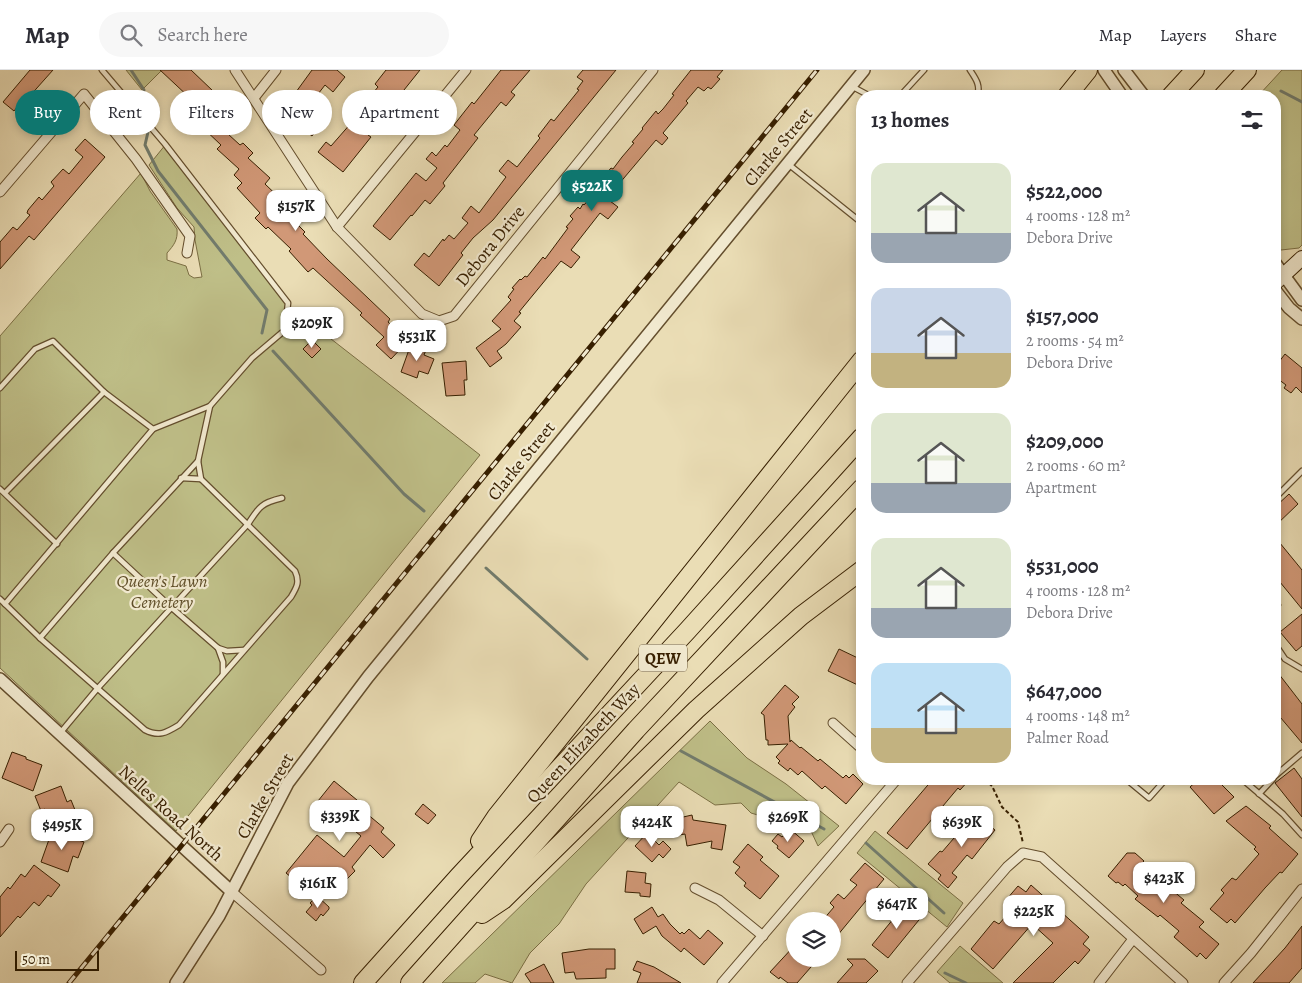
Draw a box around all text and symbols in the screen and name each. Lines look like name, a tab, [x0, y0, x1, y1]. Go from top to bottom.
search box	[99, 12, 449, 57]
text: Map	[25, 19, 69, 51]
icon: search	[117, 21, 145, 49]
text: Search here	[157, 22, 248, 48]
text: Map	[1099, 23, 1132, 47]
text: Layers	[1160, 23, 1207, 47]
text: Share	[1235, 23, 1277, 47]
chip: Buy	[15, 90, 80, 135]
chip: Rent	[90, 90, 160, 135]
chip: Filters	[170, 90, 252, 135]
chip: New	[262, 90, 332, 135]
chip: Apartment	[342, 90, 457, 135]
street label: Clarke Street	[738, 103, 818, 191]
text: 13 homes	[871, 106, 949, 134]
icon: filters	[1238, 106, 1266, 134]
pin: $522K	[557, 170, 627, 212]
text: $522K	[572, 175, 612, 197]
text: $522,000	[1026, 177, 1102, 205]
icon: home	[911, 183, 971, 243]
pin: $157K	[261, 190, 331, 232]
text: $157K	[277, 195, 315, 217]
street label: Debora Drive	[450, 200, 530, 292]
text: 4 rooms · 128 m²	[1026, 205, 1130, 227]
text: Debora Drive	[1026, 227, 1113, 249]
text: $157,000	[1026, 302, 1099, 330]
pin: $209K	[277, 306, 347, 349]
icon: home	[911, 308, 971, 368]
text: $209K	[291, 312, 333, 334]
pin: $531K	[382, 320, 452, 362]
text: $531K	[398, 325, 436, 347]
text: 2 rooms · 54 m²	[1026, 330, 1124, 352]
text: Debora Drive	[1026, 352, 1113, 374]
street label: Clarke Street	[482, 416, 560, 506]
text: $209,000	[1026, 427, 1104, 455]
icon: home	[911, 433, 971, 493]
text: 2 rooms · 60 m²	[1026, 455, 1126, 477]
text: Apartment	[1026, 477, 1097, 499]
text: $531,000	[1026, 552, 1099, 580]
icon: home	[911, 558, 971, 618]
park label: Queen's Lawn Cemetery	[116, 569, 208, 614]
text: 4 rooms · 128 m²	[1026, 580, 1130, 602]
text: Debora Drive	[1026, 602, 1113, 624]
road number: QEW	[639, 644, 687, 672]
street label: Queen Elizabeth Way	[521, 677, 646, 808]
text: $647,000	[1026, 677, 1102, 705]
icon: home	[911, 683, 971, 743]
text: 4 rooms · 148 m²	[1026, 705, 1130, 727]
text: Palmer Road	[1026, 727, 1109, 749]
street label: Clarke Street	[231, 749, 299, 843]
street label: Nelles Road North	[113, 759, 229, 867]
pin: $339K	[305, 800, 375, 842]
pin: $269K	[753, 800, 823, 843]
text: $339K	[320, 805, 360, 827]
pin: $424K	[617, 806, 687, 848]
text: $269K	[768, 806, 808, 828]
pin: $639K	[927, 806, 997, 848]
pin: $495K	[27, 808, 97, 851]
text: $424K	[632, 811, 672, 833]
text: $639K	[942, 811, 982, 833]
text: $495K	[42, 814, 82, 836]
pin: $423K	[1129, 862, 1199, 904]
pin: $161K	[283, 866, 353, 909]
text: $423K	[1144, 867, 1184, 889]
text: $161K	[300, 872, 336, 894]
pin: $647K	[862, 888, 932, 930]
text: $647K	[877, 893, 917, 915]
pin: $225K	[999, 894, 1069, 937]
text: $225K	[1014, 900, 1054, 922]
map controls	[786, 912, 841, 967]
button: layers	[786, 912, 841, 967]
scale bar	[15, 948, 99, 971]
text: 50 m	[22, 950, 50, 969]

